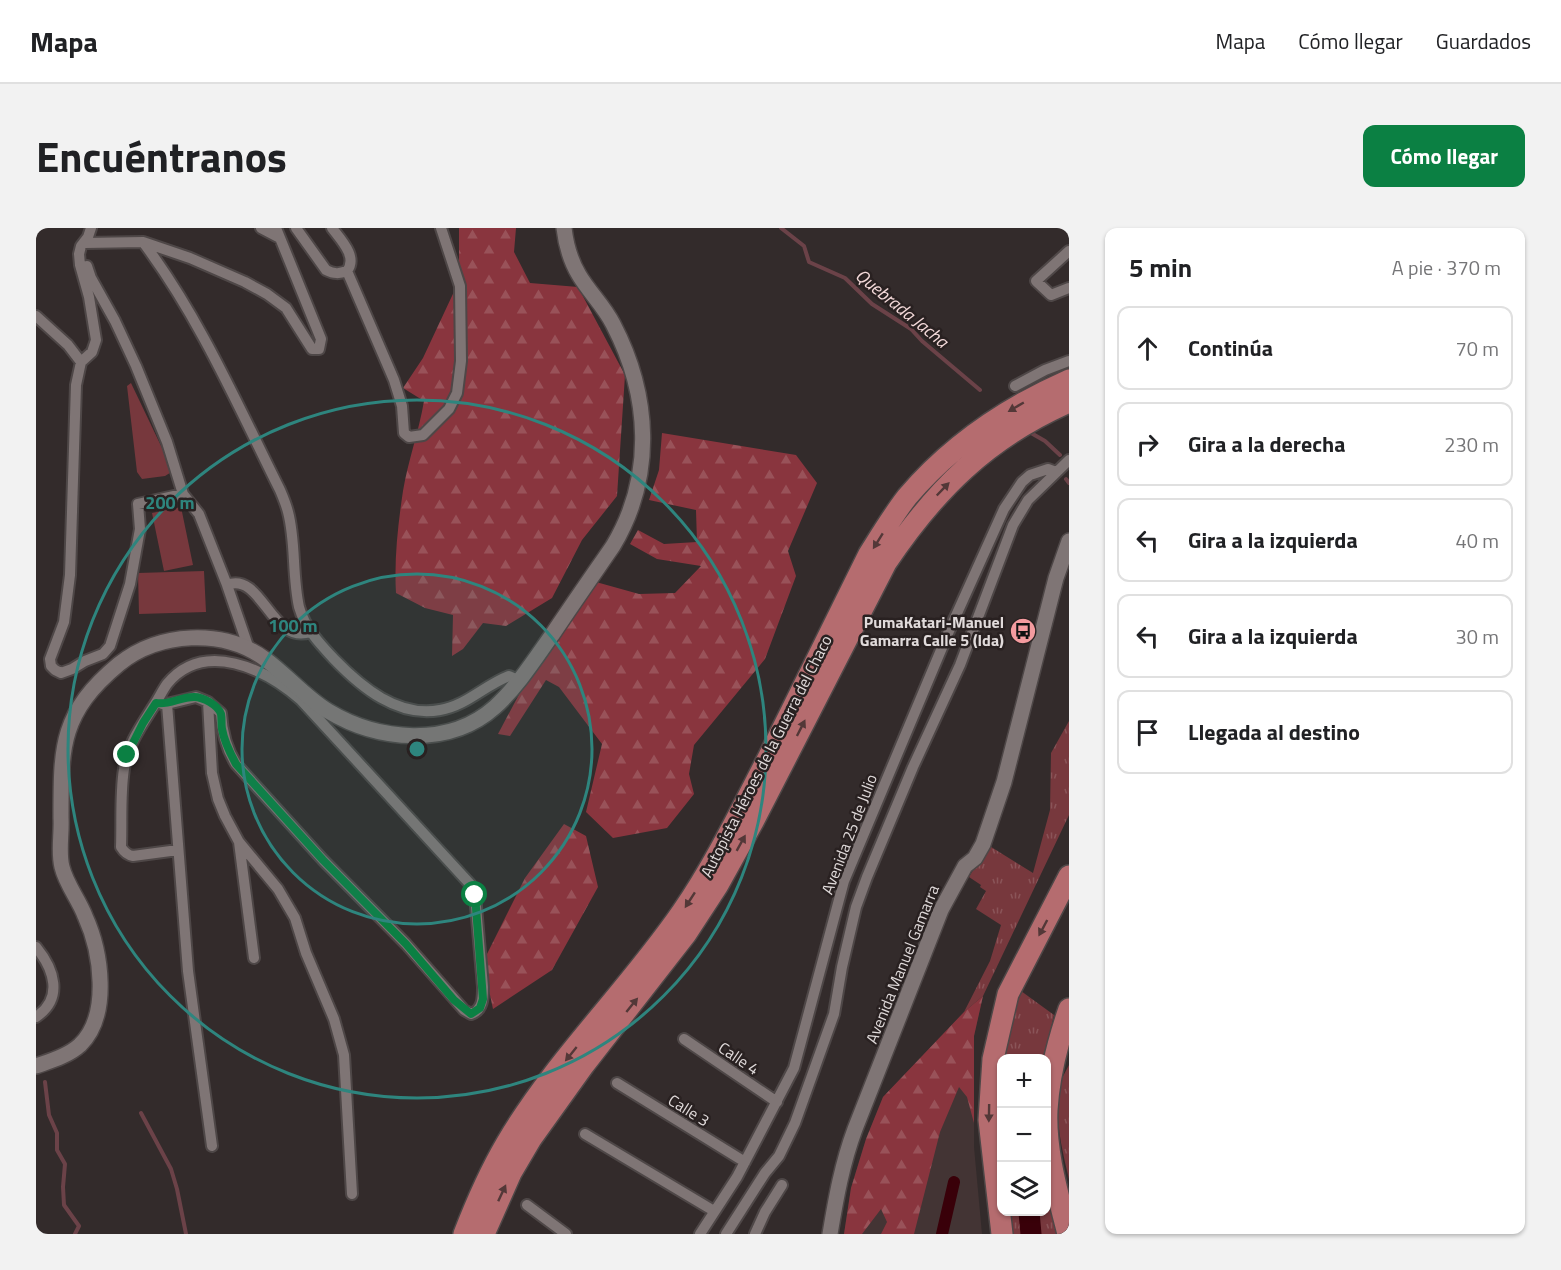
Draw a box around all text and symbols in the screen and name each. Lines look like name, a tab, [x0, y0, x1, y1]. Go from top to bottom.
text: Mapa	[30, 20, 98, 63]
text: Mapa	[1216, 25, 1265, 57]
text: Cómo llegar	[1298, 25, 1403, 57]
text: Guardados	[1436, 25, 1531, 57]
text: Encuéntranos	[36, 124, 287, 188]
button: Cómo llegar	[1363, 125, 1525, 187]
text: 5 min	[1129, 248, 1192, 287]
text: A pie · 370 m	[1392, 252, 1501, 283]
water label: Quebrada Jacha	[850, 262, 955, 355]
text: Continúa	[1188, 331, 1273, 365]
icon: ahead	[1131, 332, 1164, 365]
text: 70 m	[1455, 333, 1499, 364]
one-way arrow	[1008, 401, 1024, 412]
text: Gira a la derecha	[1188, 427, 1345, 461]
icon: right	[1131, 428, 1164, 461]
text: 230 m	[1444, 429, 1499, 460]
one-way arrow	[936, 482, 950, 497]
text: 200 m	[145, 489, 195, 516]
text: Gira a la izquierda	[1188, 523, 1358, 557]
icon: left	[1131, 524, 1164, 557]
text: 40 m	[1455, 525, 1499, 556]
one-way arrow	[872, 533, 883, 549]
place label: PumaKatari-Manuel Gamarra Calle 5 (Ida)	[860, 610, 1004, 652]
text: 100 m	[268, 612, 318, 639]
bus stop icon: PumaKatari-Manuel Gamarra Calle 5 (Ida)	[1008, 616, 1038, 646]
text: Gira a la izquierda	[1188, 619, 1358, 653]
icon: left	[1131, 620, 1164, 653]
text: 30 m	[1455, 621, 1499, 652]
street label: Autopista Héroes de la Guerra del Chaco	[694, 631, 838, 881]
text: Llegada al destino	[1188, 715, 1360, 749]
icon: arrive	[1131, 716, 1164, 749]
one-way arrow	[797, 720, 806, 737]
centre of rings	[407, 739, 427, 759]
route end	[113, 741, 139, 767]
street label: Avenida 25 de Julio	[815, 770, 883, 898]
one-way arrow	[736, 835, 746, 852]
route start	[461, 881, 487, 907]
street label: Avenida Manuel Gamarra	[859, 881, 945, 1047]
one-way arrow	[684, 891, 696, 907]
one-way arrow	[1038, 920, 1048, 937]
one-way arrow	[626, 997, 639, 1013]
street label: Calle 4	[714, 1036, 764, 1080]
one-way arrow	[565, 1046, 578, 1061]
map controls	[997, 1054, 1051, 1216]
button: +	[997, 1054, 1051, 1108]
street label: Calle 3	[664, 1088, 714, 1132]
one-way arrow	[985, 1103, 994, 1122]
button: −	[997, 1108, 1051, 1162]
button: layers	[997, 1162, 1051, 1216]
one-way arrow	[497, 1184, 507, 1201]

